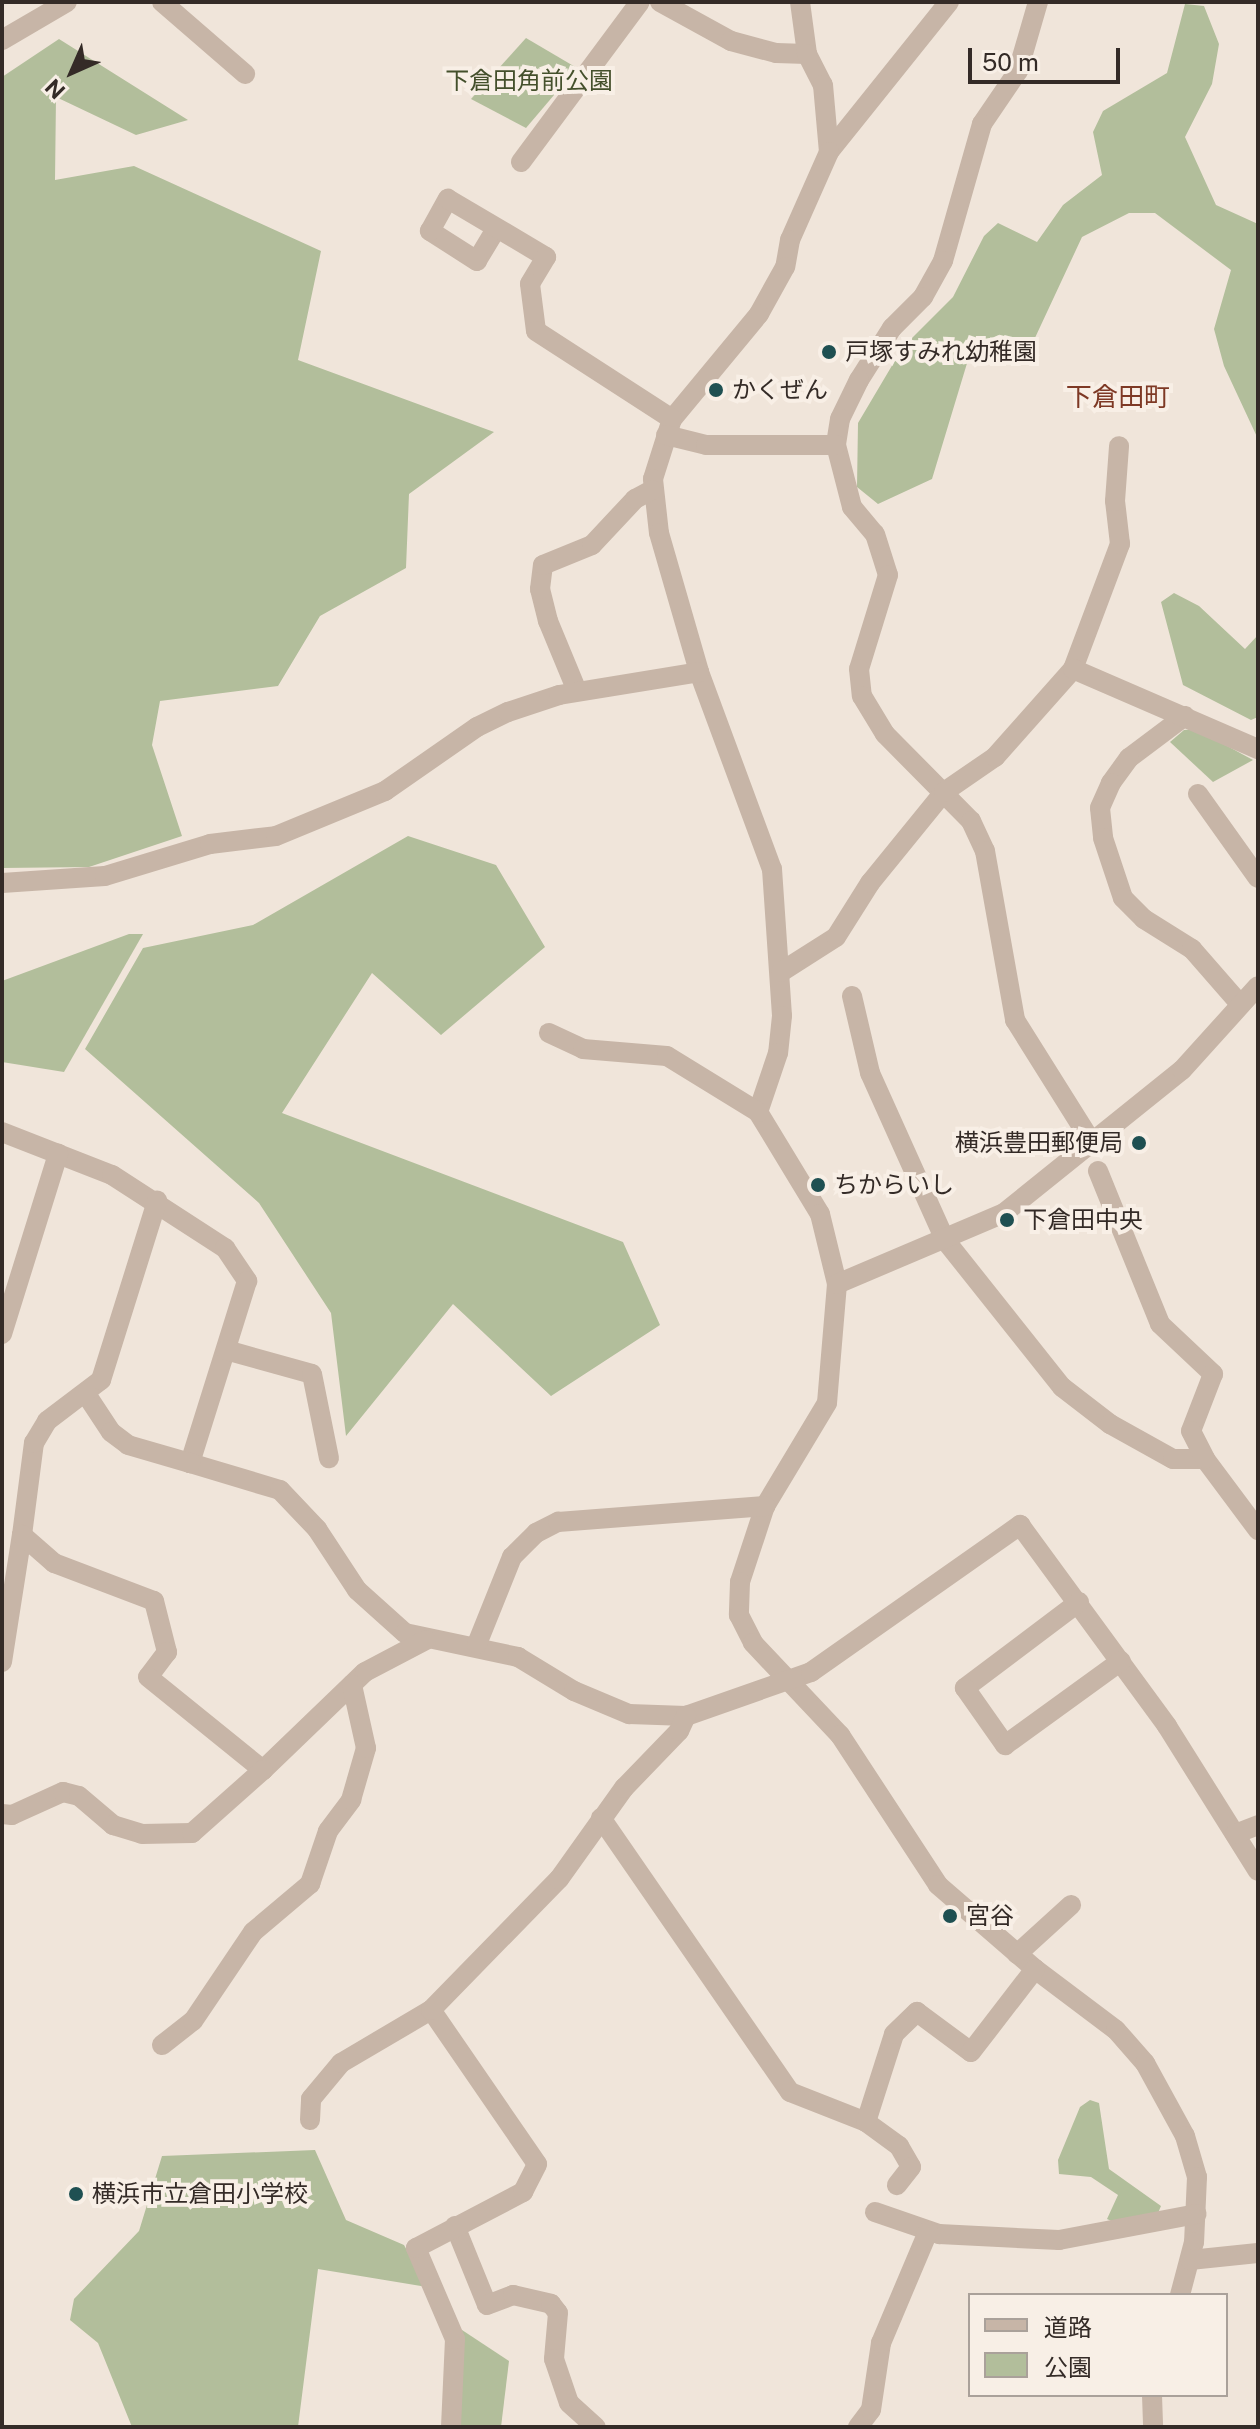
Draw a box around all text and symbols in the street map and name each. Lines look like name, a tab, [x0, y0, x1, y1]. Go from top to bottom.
north arrow	[32, 32, 112, 112]
scale bar	[972, 32, 1124, 82]
text: 50 m	[982, 48, 1039, 76]
park label: 下倉田角前公園	[445, 67, 613, 95]
text: N	[40, 74, 70, 104]
place label: 戸塚すみれ幼稚園	[845, 338, 1037, 366]
marker: 戸塚すみれ幼稚園	[820, 343, 838, 361]
place label: かくぜん	[732, 376, 828, 404]
marker: かくぜん	[707, 381, 725, 399]
district label: 下倉田町	[1066, 381, 1170, 413]
place label: 横浜豊田郵便局	[955, 1129, 1123, 1157]
marker: 横浜豊田郵便局	[1130, 1134, 1148, 1152]
place label: ちからいし	[834, 1171, 954, 1199]
marker: ちからいし	[809, 1176, 827, 1194]
place label: 下倉田中央	[1023, 1206, 1143, 1234]
marker: 下倉田中央	[998, 1211, 1016, 1229]
place label: 宮谷	[966, 1902, 1014, 1930]
marker: 宮谷	[941, 1907, 959, 1925]
place label: 横浜市立倉田小学校	[92, 2180, 308, 2208]
marker: 横浜市立倉田小学校	[67, 2185, 85, 2203]
legend	[968, 2293, 1228, 2397]
text: 道路	[1044, 2313, 1092, 2341]
text: 公園	[1044, 2353, 1092, 2381]

